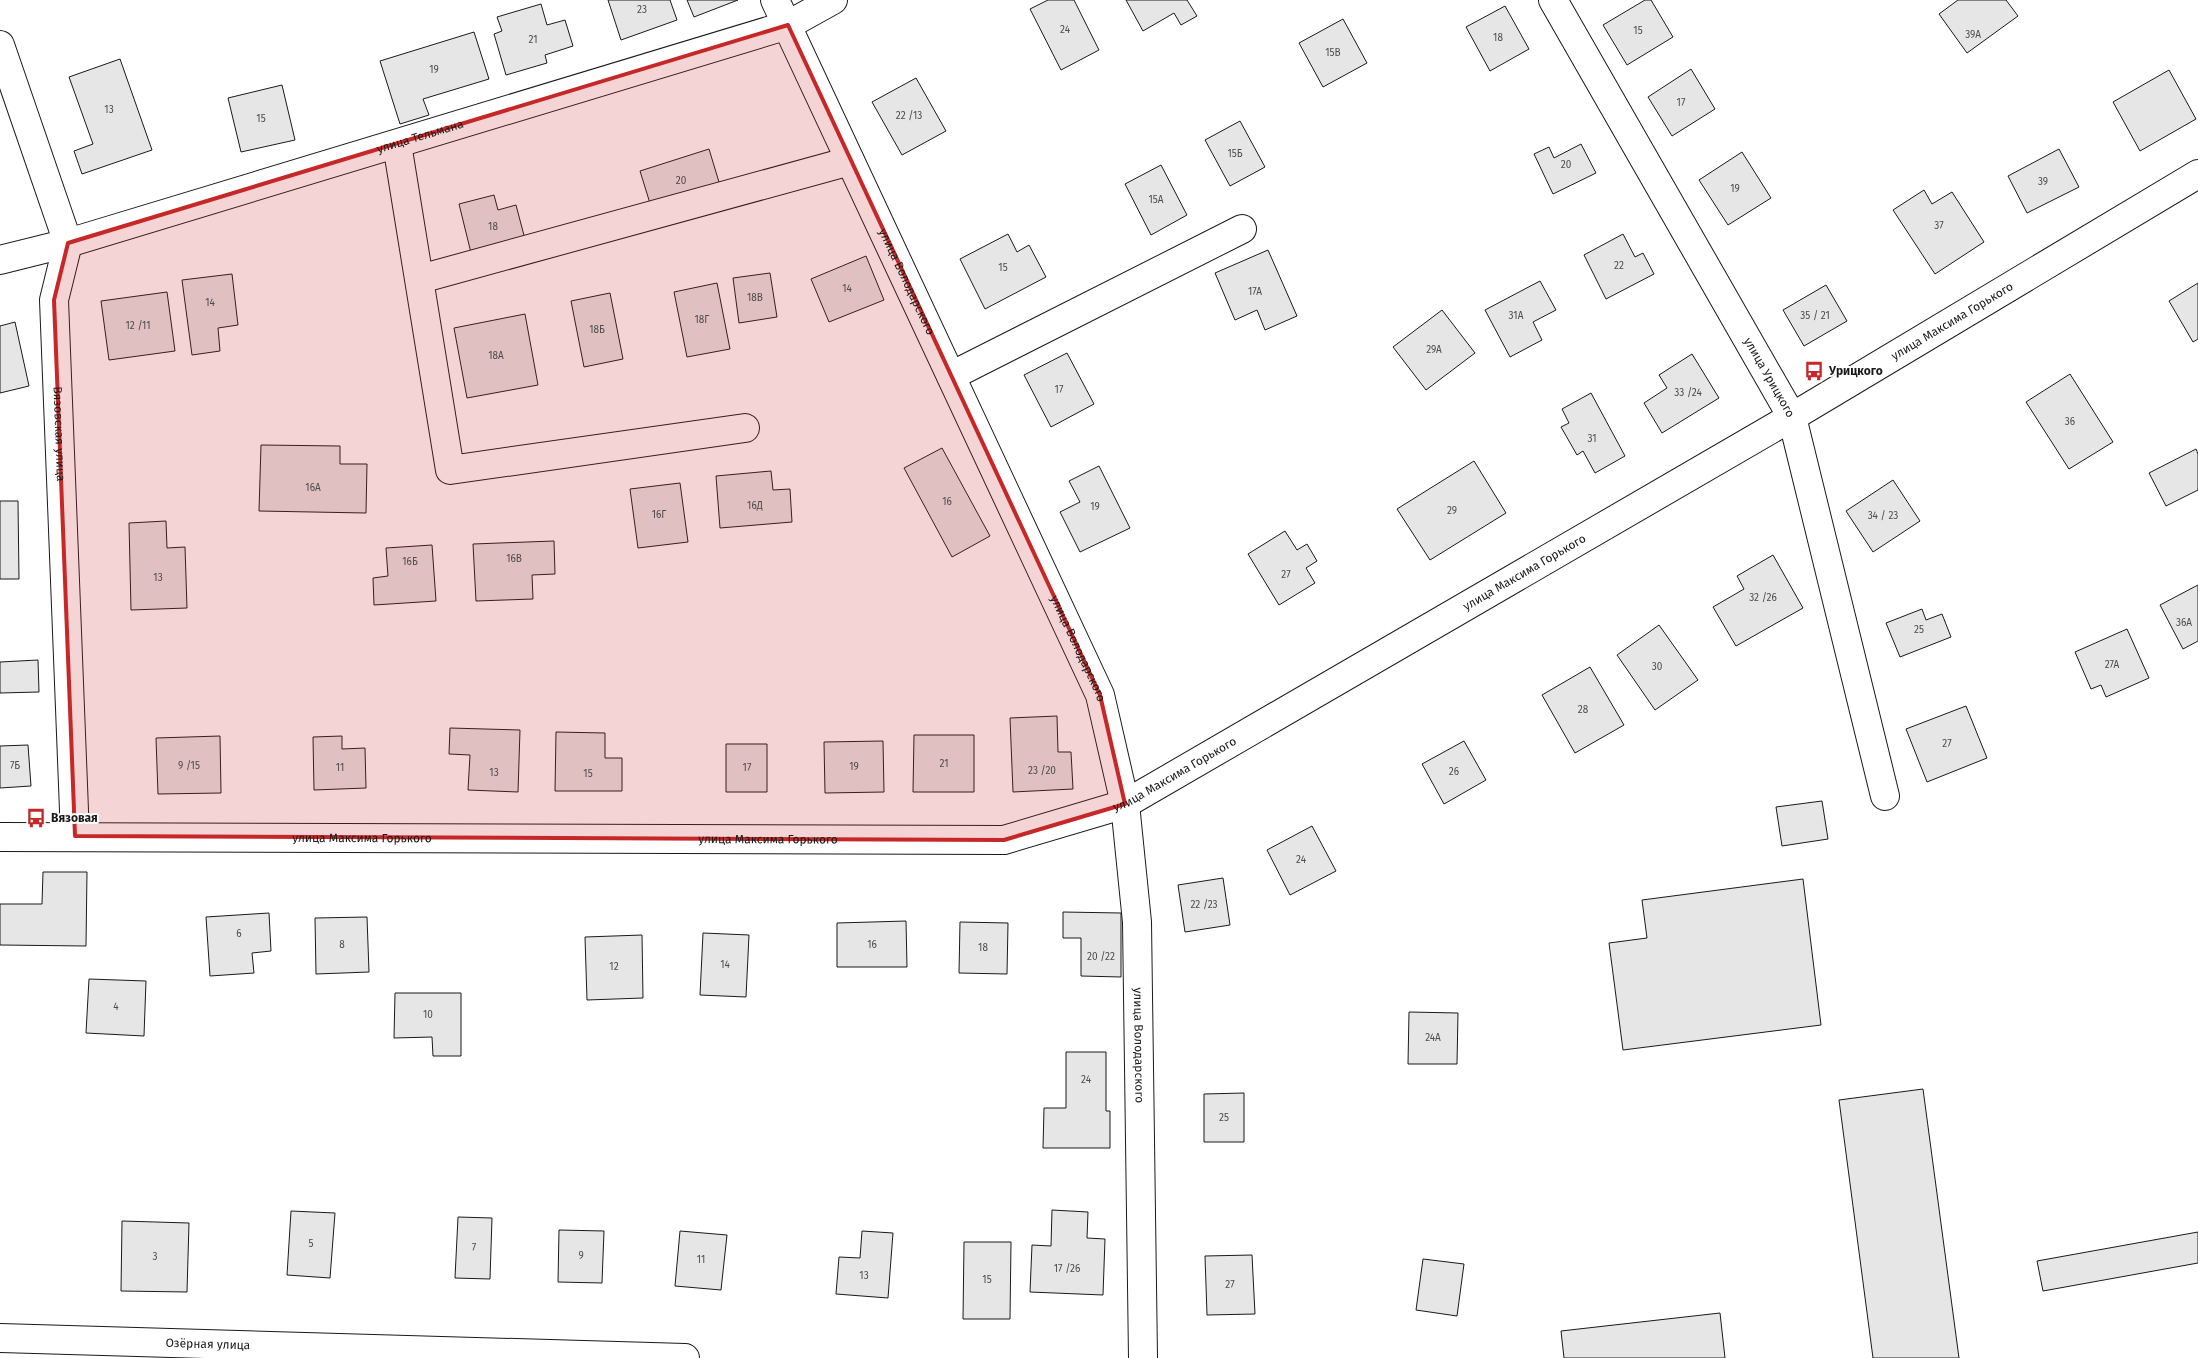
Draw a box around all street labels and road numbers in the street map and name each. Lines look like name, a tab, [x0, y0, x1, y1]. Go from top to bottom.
street label: улица Тельмана	[375, 117, 465, 156]
street label: улица Володарского	[876, 226, 938, 337]
street label: улица Максима Горького	[1889, 279, 2016, 363]
street label: улица Урицкого	[1741, 335, 1798, 420]
street label: Вязовская улица	[50, 386, 68, 482]
street label: улица Максима Горького	[1460, 531, 1588, 613]
street label: улица Володарского	[1047, 593, 1108, 703]
street label: улица Максима Горького	[1111, 734, 1239, 814]
street label: улица Максима Горького	[292, 831, 432, 845]
street label: улица Максима Горького	[698, 832, 838, 847]
street label: улица Володарского	[1131, 987, 1146, 1103]
street label: Озёрная улица	[165, 1336, 250, 1352]

